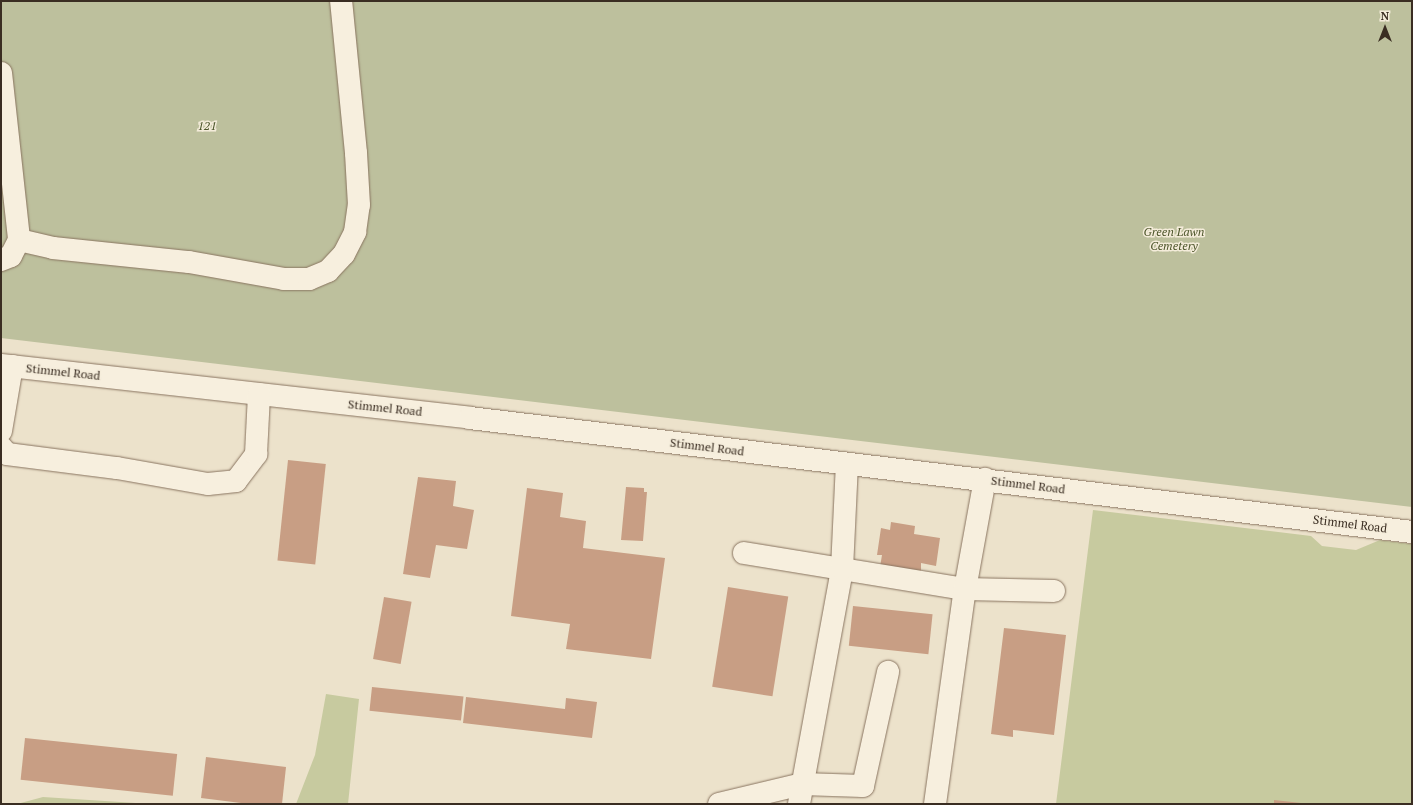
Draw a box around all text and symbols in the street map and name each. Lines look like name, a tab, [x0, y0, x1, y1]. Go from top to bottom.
north arrow	[1365, 8, 1405, 48]
text: N	[1381, 9, 1389, 23]
park label: 121	[198, 119, 216, 133]
park label: Green Lawn Cemetery	[1144, 225, 1204, 253]
street label: Stimmel Road	[25, 361, 101, 383]
street label: Stimmel Road	[347, 397, 423, 419]
street label: Stimmel Road	[669, 435, 745, 459]
street label: Stimmel Road	[990, 473, 1066, 497]
street label: Stimmel Road	[1312, 512, 1388, 536]

